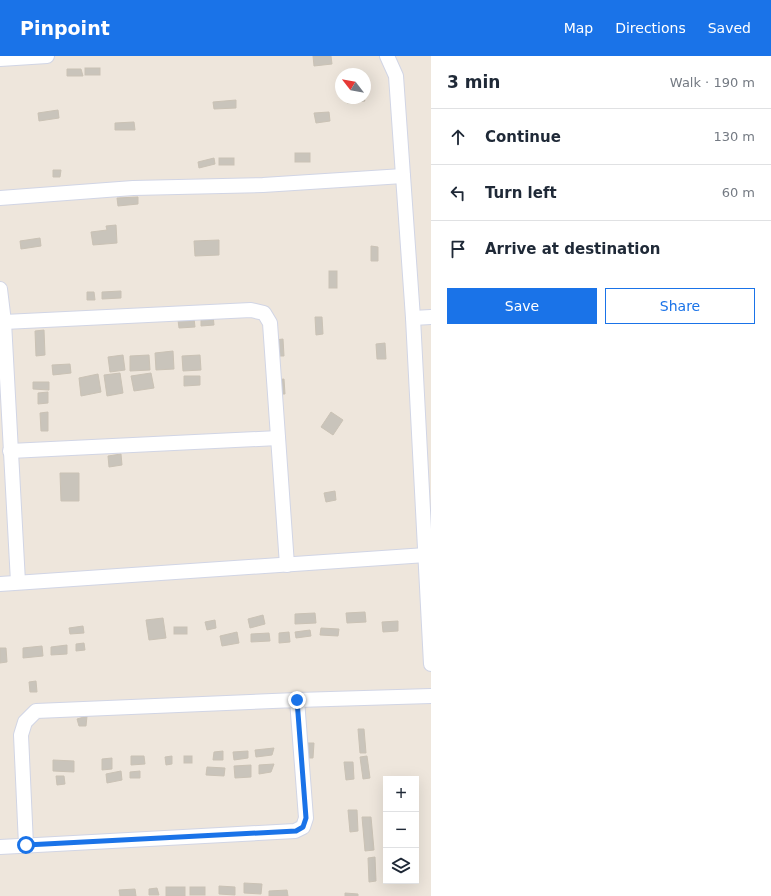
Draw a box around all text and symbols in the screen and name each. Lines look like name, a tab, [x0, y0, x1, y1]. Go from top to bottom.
text: Pinpoint	[20, 17, 110, 39]
text: Map	[564, 20, 593, 36]
text: Directions	[615, 20, 686, 36]
text: Saved	[708, 20, 751, 36]
north arrow	[335, 68, 371, 104]
text: 3 min	[447, 72, 500, 92]
text: Walk · 190 m	[670, 75, 755, 90]
icon: ahead	[447, 126, 469, 148]
text: Continue	[485, 128, 561, 146]
text: 130 m	[713, 129, 755, 144]
icon: left	[447, 182, 469, 204]
text: Turn left	[485, 184, 557, 202]
text: 60 m	[722, 185, 755, 200]
icon: arrive	[447, 238, 469, 260]
text: Arrive at destination	[485, 240, 660, 258]
button: Save	[447, 288, 597, 324]
button: Share	[605, 288, 755, 324]
route end	[288, 691, 306, 709]
map controls	[383, 776, 419, 884]
button: +	[383, 776, 419, 812]
button: −	[383, 812, 419, 848]
route start	[17, 836, 35, 854]
button: layers	[383, 848, 419, 884]

